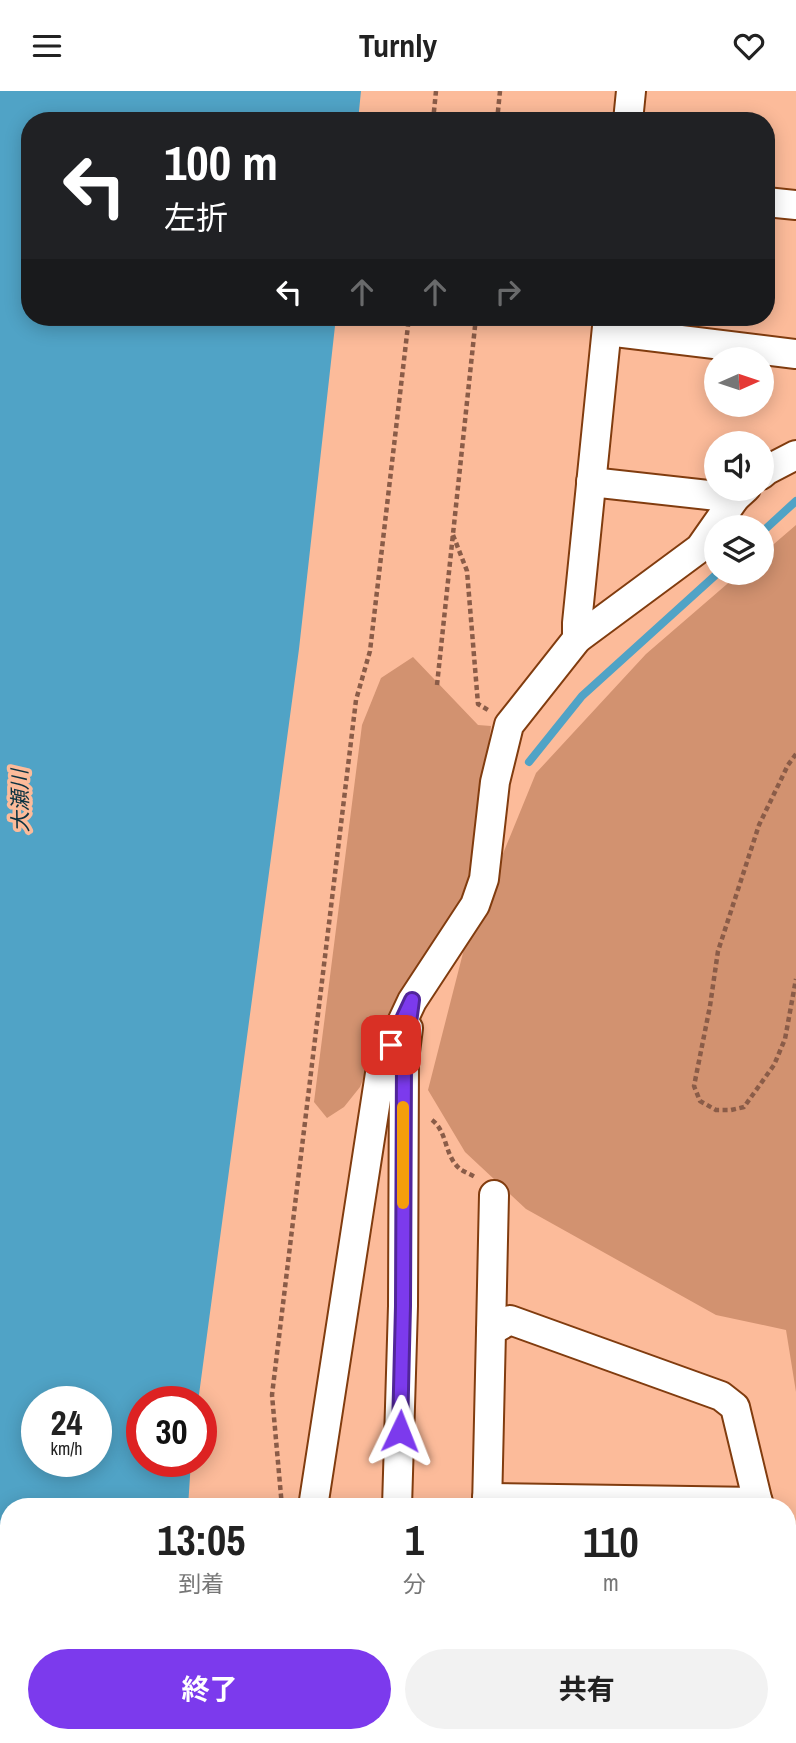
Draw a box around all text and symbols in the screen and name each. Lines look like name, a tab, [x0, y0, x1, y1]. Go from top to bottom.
text: Turnly	[359, 24, 437, 67]
icon: menu	[28, 27, 66, 65]
icon: heart	[730, 27, 768, 65]
text: 100 m	[164, 129, 278, 195]
icon: left	[49, 140, 140, 231]
text: 左折	[164, 196, 228, 239]
icon: left	[270, 273, 308, 311]
icon: ahead	[343, 273, 381, 311]
icon: ahead	[416, 273, 454, 311]
icon: right	[489, 273, 527, 311]
north arrow	[704, 347, 774, 417]
map controls	[704, 347, 774, 585]
button: sound	[704, 431, 774, 501]
button: layers	[704, 515, 774, 585]
water label: 大瀬川	[5, 767, 35, 833]
pin	[361, 1015, 421, 1075]
icon: arrive	[372, 1026, 410, 1064]
speed limit sign: 30	[126, 1386, 217, 1477]
position arrow	[363, 1394, 437, 1468]
text: 24	[51, 1399, 82, 1446]
text: km/h	[51, 1436, 83, 1461]
text: 13:05	[157, 1512, 245, 1568]
text: 1	[405, 1512, 424, 1568]
text: 110	[583, 1514, 639, 1570]
text: m	[603, 1567, 619, 1598]
text: 到着	[178, 1568, 224, 1599]
text: 分	[403, 1568, 426, 1599]
button: 終了	[28, 1649, 391, 1729]
button: 共有	[405, 1649, 768, 1729]

